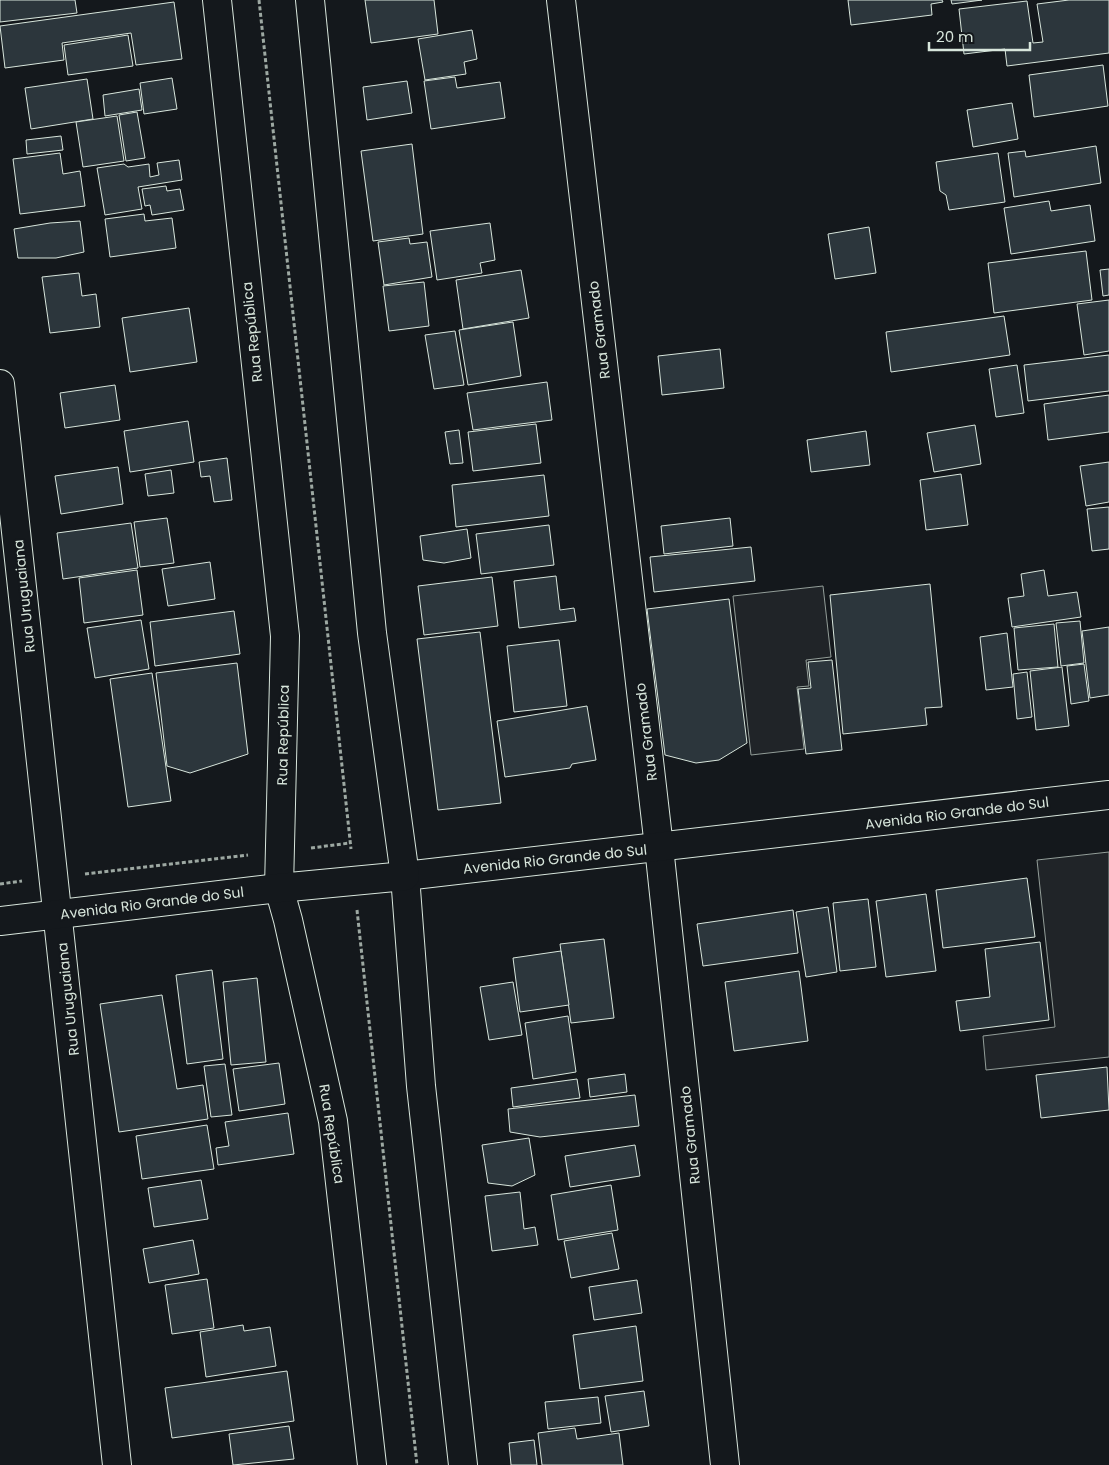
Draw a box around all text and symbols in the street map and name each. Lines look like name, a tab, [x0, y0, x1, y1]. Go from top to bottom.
scale bar	[929, 20, 1030, 52]
text: 20 m	[936, 26, 974, 47]
street label: Rua Gramado	[583, 280, 615, 380]
street label: Rua República	[237, 281, 267, 383]
street label: Rua Uruguaiana	[8, 539, 40, 653]
street label: Rua Gramado	[630, 682, 662, 782]
street label: Rua República	[272, 685, 294, 785]
street label: Avenida Rio Grande do Sul	[864, 792, 1050, 834]
street label: Avenida Rio Grande do Sul	[462, 839, 648, 879]
street label: Avenida Rio Grande do Sul	[59, 882, 245, 924]
street label: Rua Uruguaiana	[52, 942, 84, 1056]
street label: Rua República	[314, 1083, 350, 1185]
street label: Rua Gramado	[675, 1085, 705, 1185]

